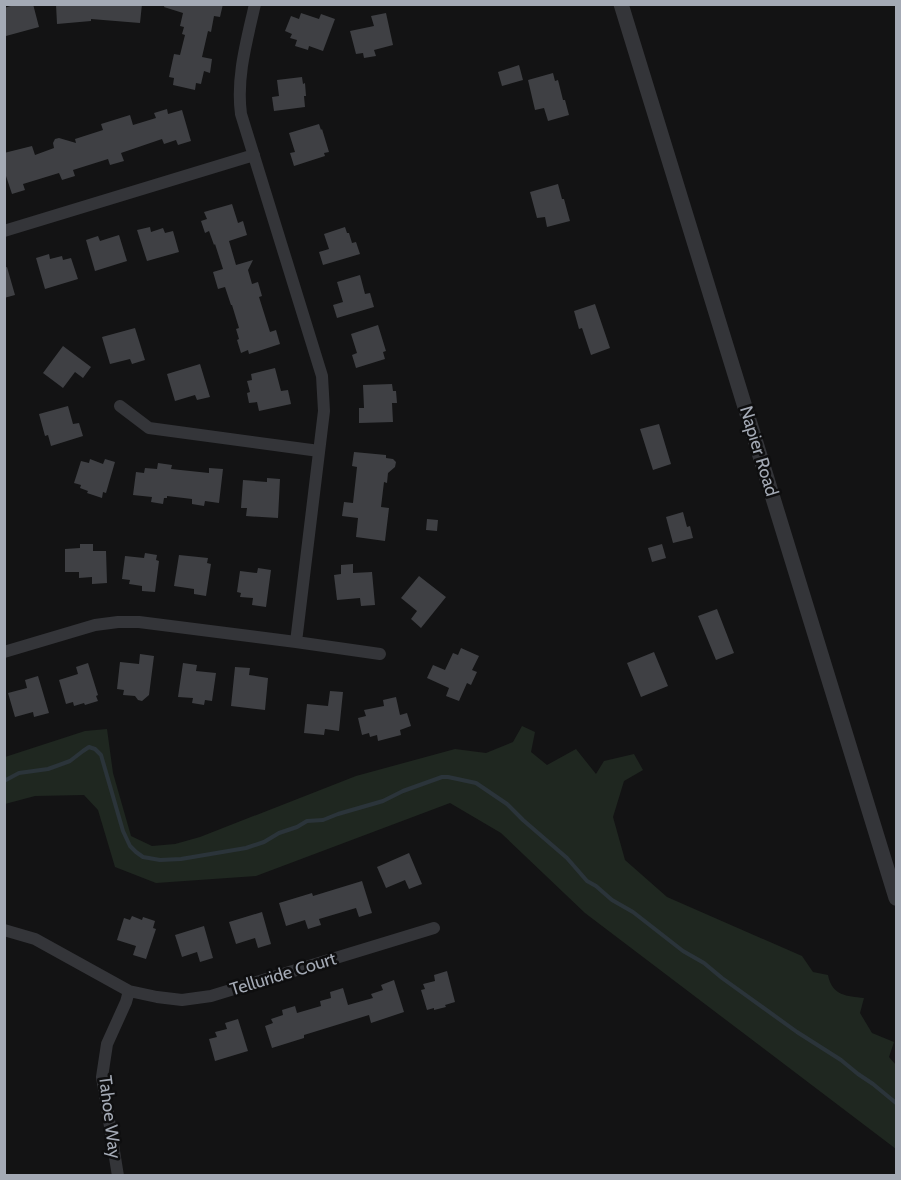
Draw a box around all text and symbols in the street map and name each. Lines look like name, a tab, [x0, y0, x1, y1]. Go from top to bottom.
street label: Napier Road	[735, 403, 783, 499]
street label: Telluride Court	[227, 947, 339, 1001]
street label: Tahoe Way	[94, 1074, 126, 1160]

